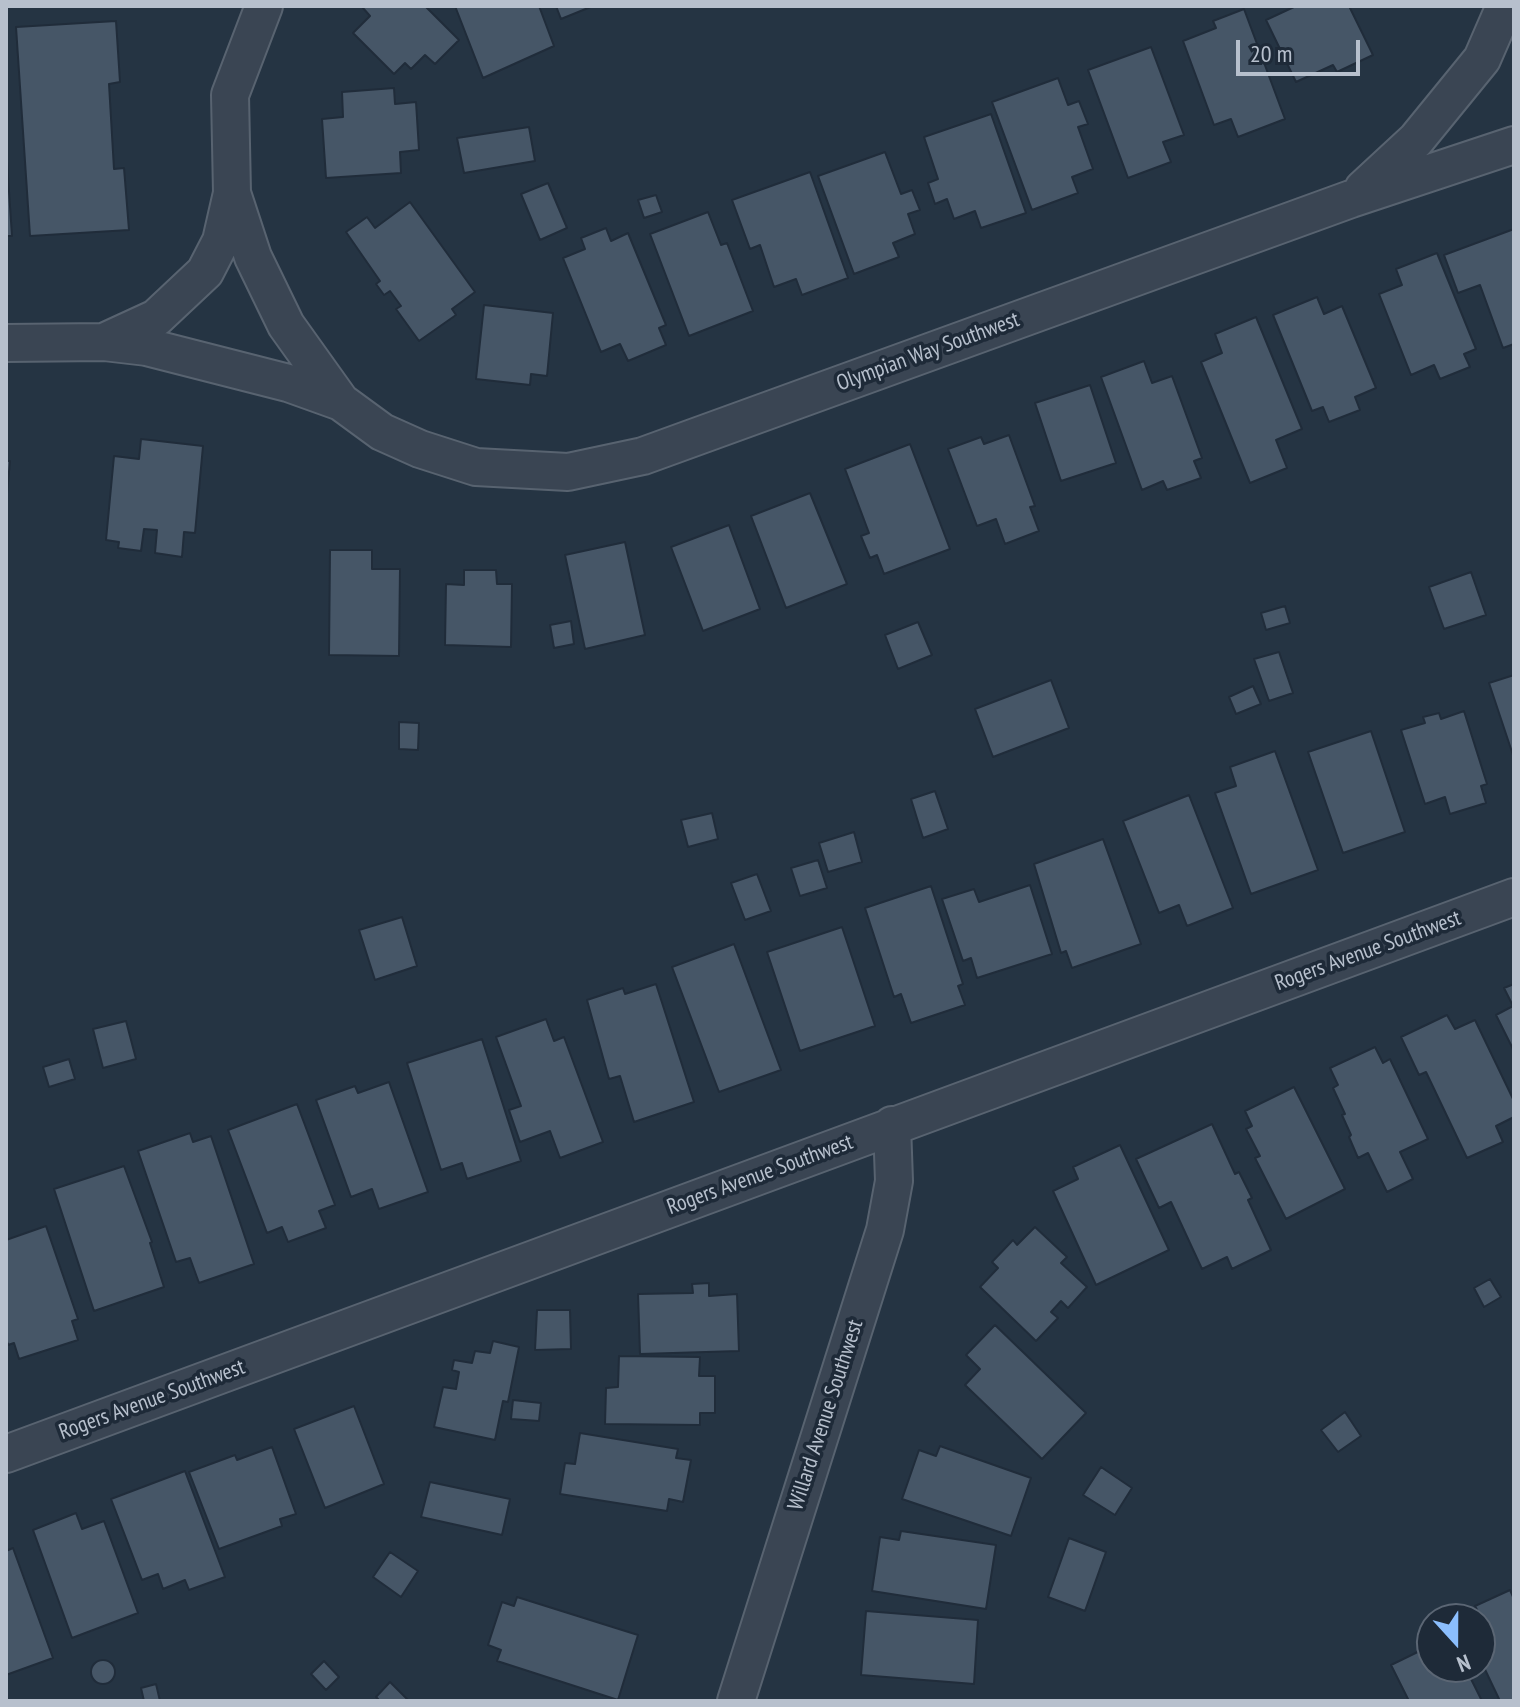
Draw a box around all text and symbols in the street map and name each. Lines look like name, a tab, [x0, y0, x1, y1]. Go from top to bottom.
scale bar	[1240, 24, 1364, 74]
text: 20 m	[1250, 38, 1292, 69]
street label: Olympian Way Southwest	[833, 307, 1023, 397]
street label: Rogers Avenue Southwest	[1271, 905, 1465, 997]
street label: Rogers Avenue Southwest	[663, 1129, 857, 1221]
street label: Willard Avenue Southwest	[783, 1316, 869, 1514]
street label: Rogers Avenue Southwest	[55, 1354, 249, 1446]
north arrow	[1416, 1603, 1496, 1683]
text: N	[1453, 1648, 1474, 1679]

